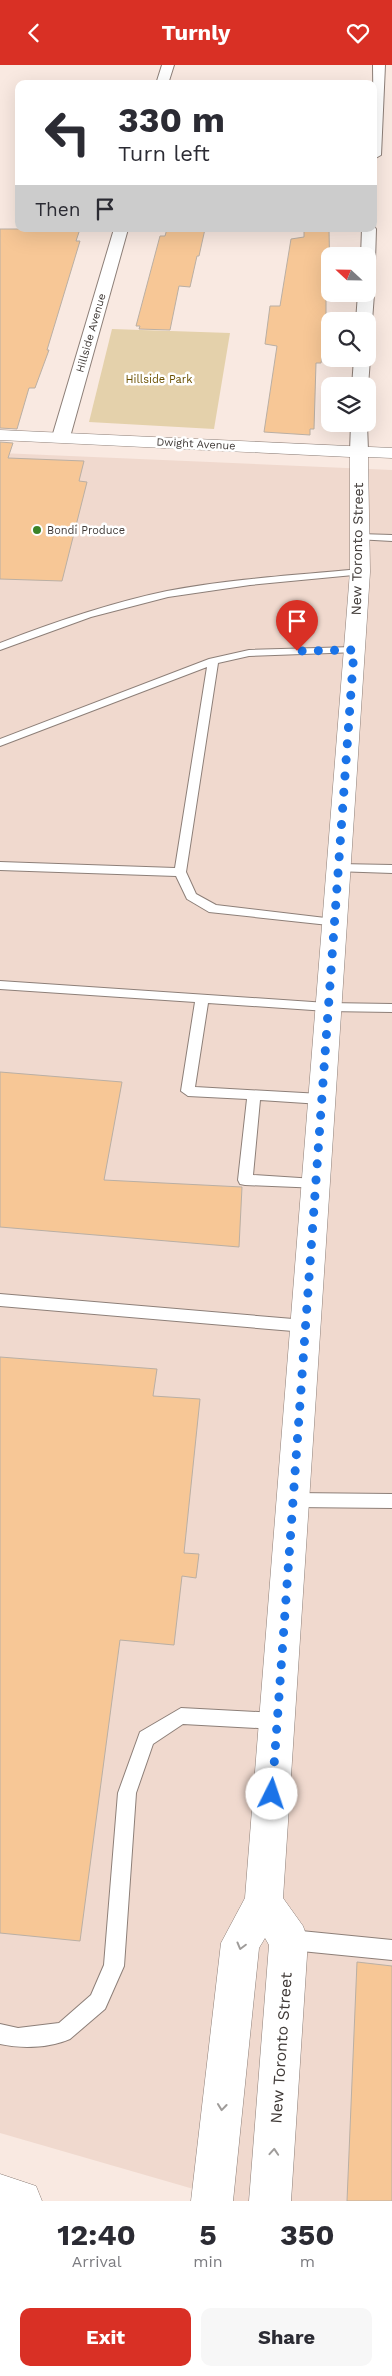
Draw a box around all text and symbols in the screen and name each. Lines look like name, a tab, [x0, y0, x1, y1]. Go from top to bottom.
icon: back	[20, 19, 48, 47]
icon: heart	[344, 19, 372, 47]
text: Turnly	[162, 20, 230, 45]
text: 330 m	[118, 99, 225, 141]
icon: left	[35, 100, 100, 165]
text: Turn left	[118, 141, 210, 166]
icon: arrive	[91, 195, 119, 223]
text: Then	[35, 198, 81, 221]
north arrow	[321, 247, 376, 303]
map controls	[321, 247, 376, 432]
street label: Hillside Avenue	[73, 292, 109, 374]
button: search	[321, 312, 376, 367]
park label: Hillside Park	[125, 373, 193, 386]
button: layers	[321, 377, 376, 432]
street label: Dwight Avenue	[156, 435, 236, 453]
street label: New Toronto Street	[348, 482, 366, 616]
marker: Bondi Produce	[31, 524, 43, 536]
place label: Bondi Produce	[47, 524, 125, 537]
pin	[276, 600, 318, 651]
icon: arrive	[283, 607, 311, 635]
position arrow	[245, 1767, 297, 1819]
one-way arrow	[236, 1941, 247, 1950]
street label: New Toronto Street	[266, 1971, 296, 2124]
one-way arrow	[217, 2103, 228, 2111]
one-way arrow	[268, 2148, 279, 2156]
text: 12:40	[57, 2217, 136, 2252]
text: 5	[199, 2217, 217, 2252]
text: 350	[280, 2217, 335, 2252]
text: Arrival	[72, 2252, 122, 2271]
text: min	[193, 2252, 223, 2271]
text: m	[300, 2252, 315, 2271]
button: Exit	[20, 2308, 191, 2366]
button: Share	[201, 2308, 372, 2366]

